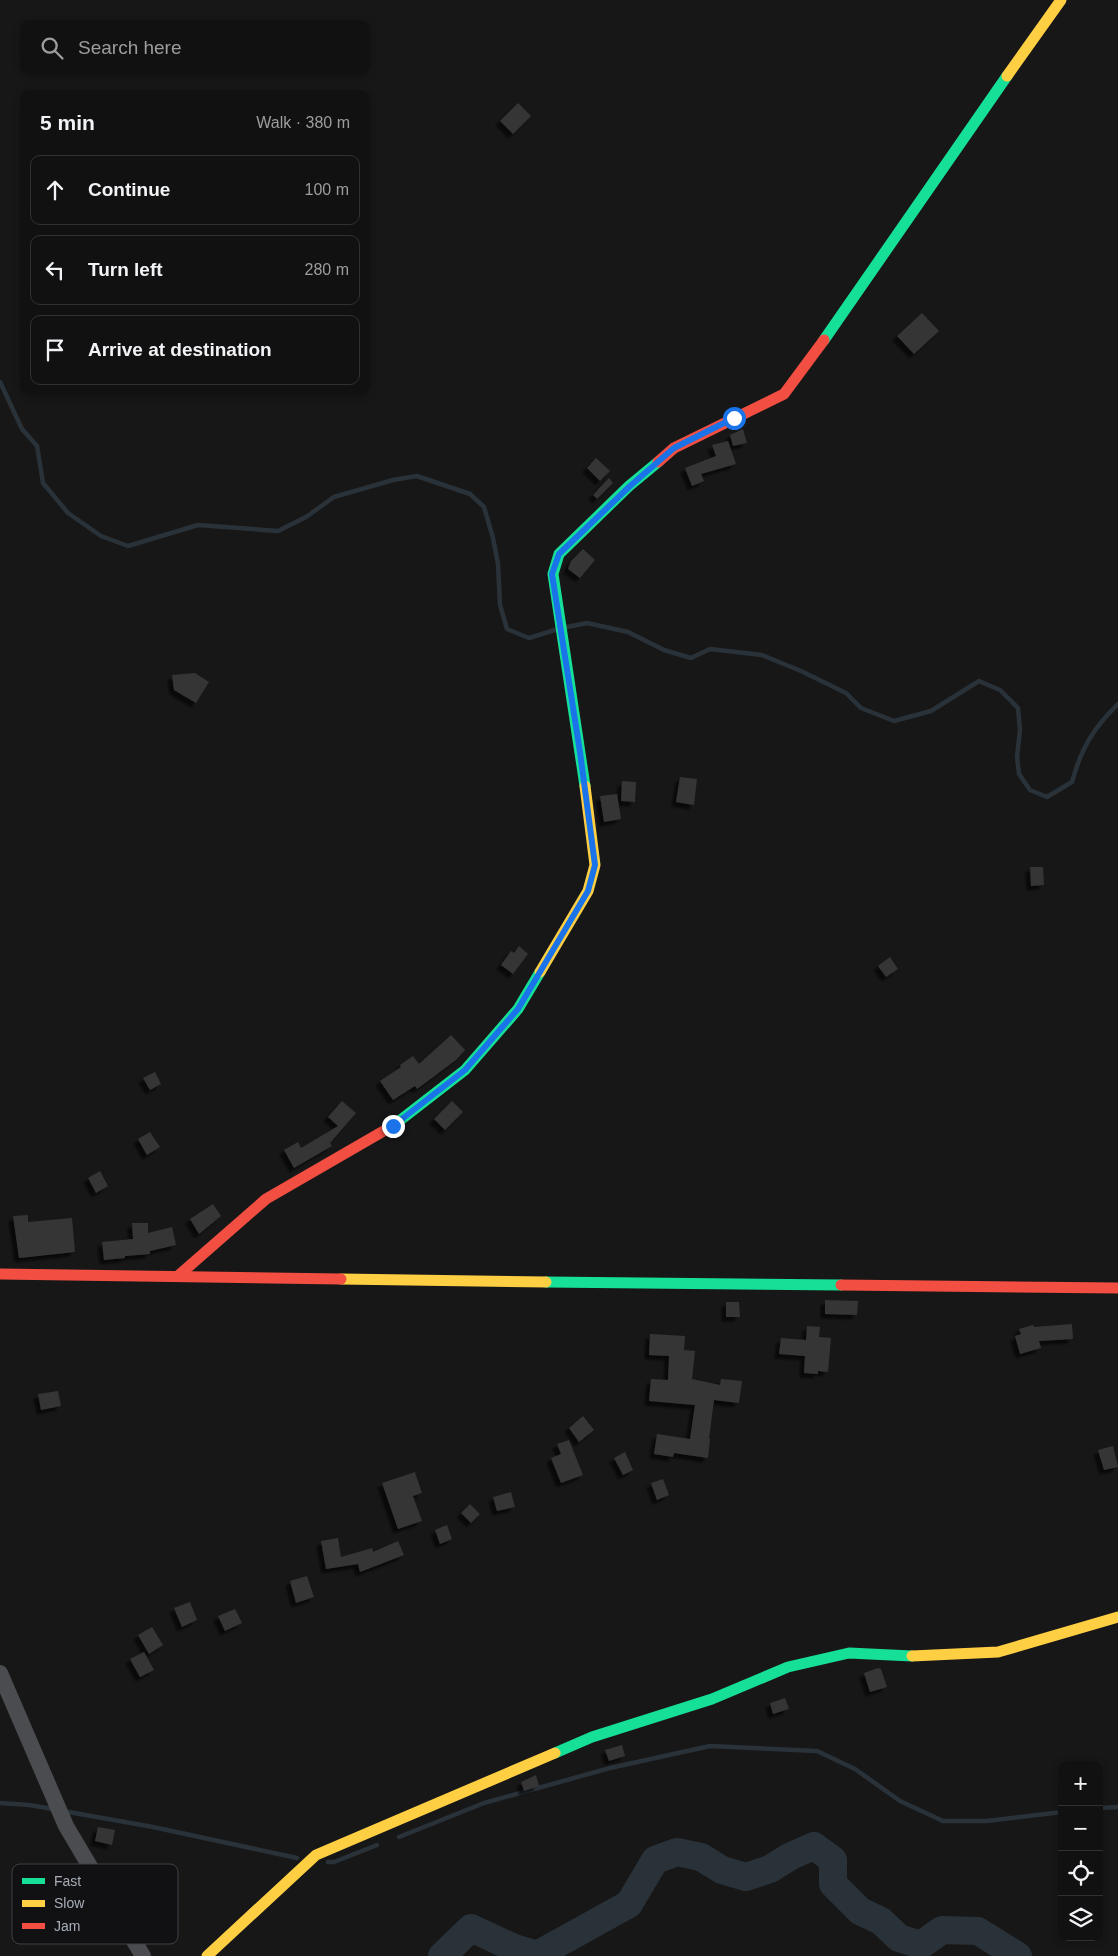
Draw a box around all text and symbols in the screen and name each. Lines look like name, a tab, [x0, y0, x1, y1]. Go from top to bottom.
search box	[20, 20, 370, 75]
icon: search	[38, 34, 66, 62]
text: Search here	[78, 37, 182, 58]
text: 5 min	[40, 111, 95, 134]
text: Walk · 380 m	[256, 114, 350, 131]
icon: ahead	[41, 176, 69, 204]
text: Continue	[88, 179, 170, 200]
text: 100 m	[305, 181, 349, 198]
icon: left	[41, 256, 69, 284]
text: Turn left	[88, 259, 163, 280]
text: 280 m	[305, 261, 349, 278]
icon: arrive	[41, 336, 69, 364]
text: Arrive at destination	[88, 339, 272, 360]
route start	[723, 407, 746, 430]
route end	[382, 1115, 405, 1138]
map controls	[1058, 1761, 1103, 1941]
button: +	[1058, 1761, 1103, 1806]
button: −	[1058, 1806, 1103, 1851]
button: locate	[1058, 1851, 1103, 1896]
legend	[12, 1864, 178, 1944]
text: Fast	[54, 1873, 81, 1889]
text: Slow	[54, 1895, 85, 1911]
button: layers	[1058, 1896, 1103, 1941]
text: Jam	[54, 1918, 80, 1934]

